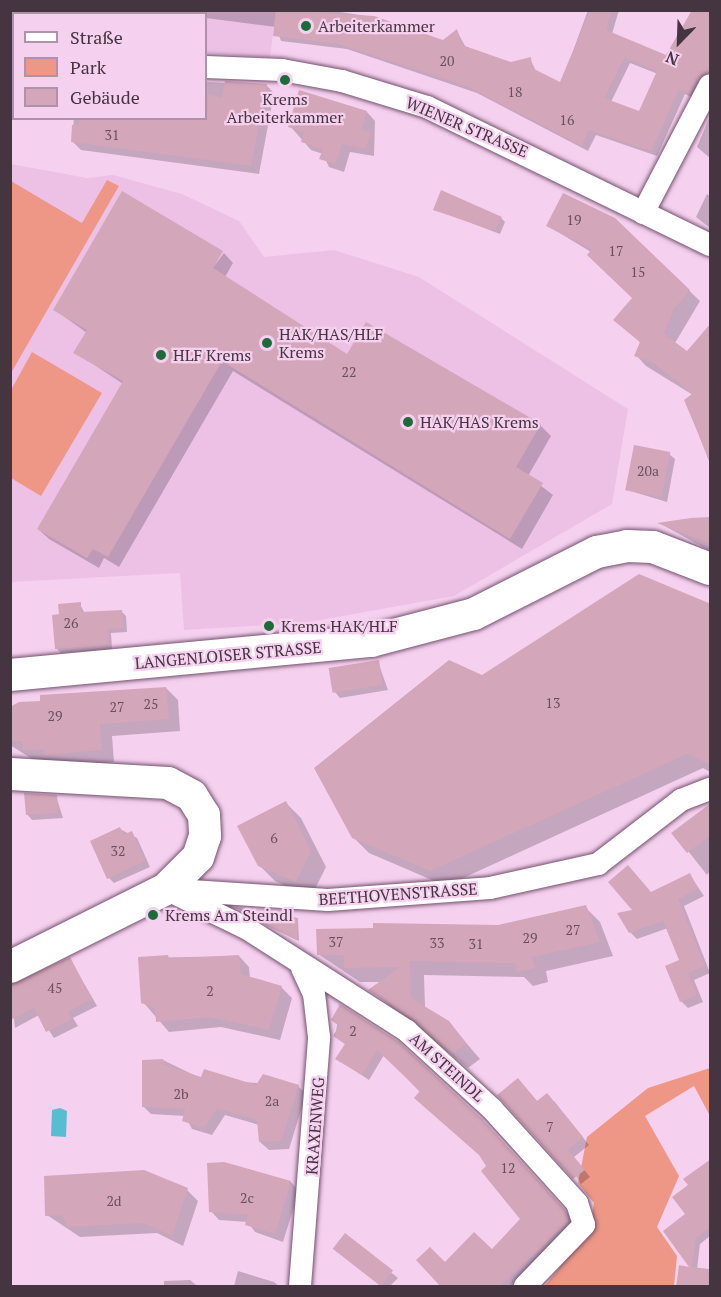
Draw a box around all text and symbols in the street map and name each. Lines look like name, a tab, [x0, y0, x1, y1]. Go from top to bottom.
legend	[12, 12, 207, 120]
north arrow	[649, 12, 709, 72]
place label: Arbeiterkammer	[318, 16, 435, 36]
marker: Arbeiterkammer	[299, 19, 313, 33]
text: Straße	[70, 25, 123, 49]
text: N	[662, 46, 682, 71]
house number: 20	[440, 53, 454, 69]
text: Park	[70, 55, 106, 79]
marker: Krems Arbeiterkammer	[278, 73, 292, 87]
house number: 18	[508, 84, 522, 100]
text: Gebäude	[70, 85, 140, 109]
place label: Krems Arbeiterkammer	[227, 89, 343, 127]
street label: WIENER STRASSE	[403, 93, 531, 161]
house number: 16	[560, 112, 574, 128]
house number: 31	[105, 127, 119, 143]
house number: 19	[567, 212, 581, 228]
house number: 17	[609, 243, 623, 259]
house number: 15	[631, 264, 645, 280]
place label: HAK/HAS/HLF Krems	[279, 324, 383, 362]
marker: HAK/HAS/HLF Krems	[260, 336, 274, 350]
place label: HLF Krems	[173, 345, 251, 365]
marker: HLF Krems	[154, 348, 168, 362]
house number: 22	[342, 364, 356, 380]
place label: HAK/HAS Krems	[420, 412, 539, 432]
marker: HAK/HAS Krems	[401, 415, 415, 429]
house number: 20a	[637, 463, 659, 479]
house number: 26	[64, 615, 78, 631]
place label: Krems HAK/HLF	[281, 616, 398, 636]
marker: Krems HAK/HLF	[262, 619, 276, 633]
street label: LANGENLOISER STRASSE	[134, 637, 322, 673]
house number: 13	[546, 695, 560, 711]
house number: 25	[144, 696, 158, 712]
house number: 27	[110, 699, 124, 715]
house number: 29	[48, 708, 62, 724]
house number: 6	[270, 830, 278, 846]
house number: 32	[111, 843, 125, 859]
street label: BEETHOVENSTRASSE	[318, 879, 478, 909]
place label: Krems Am Steindl	[165, 905, 293, 925]
marker: Krems Am Steindl	[146, 908, 160, 922]
house number: 27	[566, 922, 580, 938]
house number: 29	[523, 930, 537, 946]
house number: 37	[329, 934, 343, 950]
house number: 33	[430, 935, 444, 951]
house number: 31	[469, 936, 483, 952]
house number: 45	[48, 980, 62, 996]
house number: 2	[206, 983, 214, 999]
house number: 2	[349, 1023, 357, 1039]
street label: AM STEINDL	[406, 1028, 488, 1106]
street label: KRAXENWEG	[302, 1076, 328, 1176]
house number: 2b	[173, 1086, 189, 1102]
house number: 2a	[265, 1093, 279, 1109]
house number: 7	[546, 1119, 554, 1135]
house number: 12	[501, 1160, 515, 1176]
house number: 2c	[240, 1190, 254, 1206]
house number: 2d	[106, 1193, 122, 1209]

